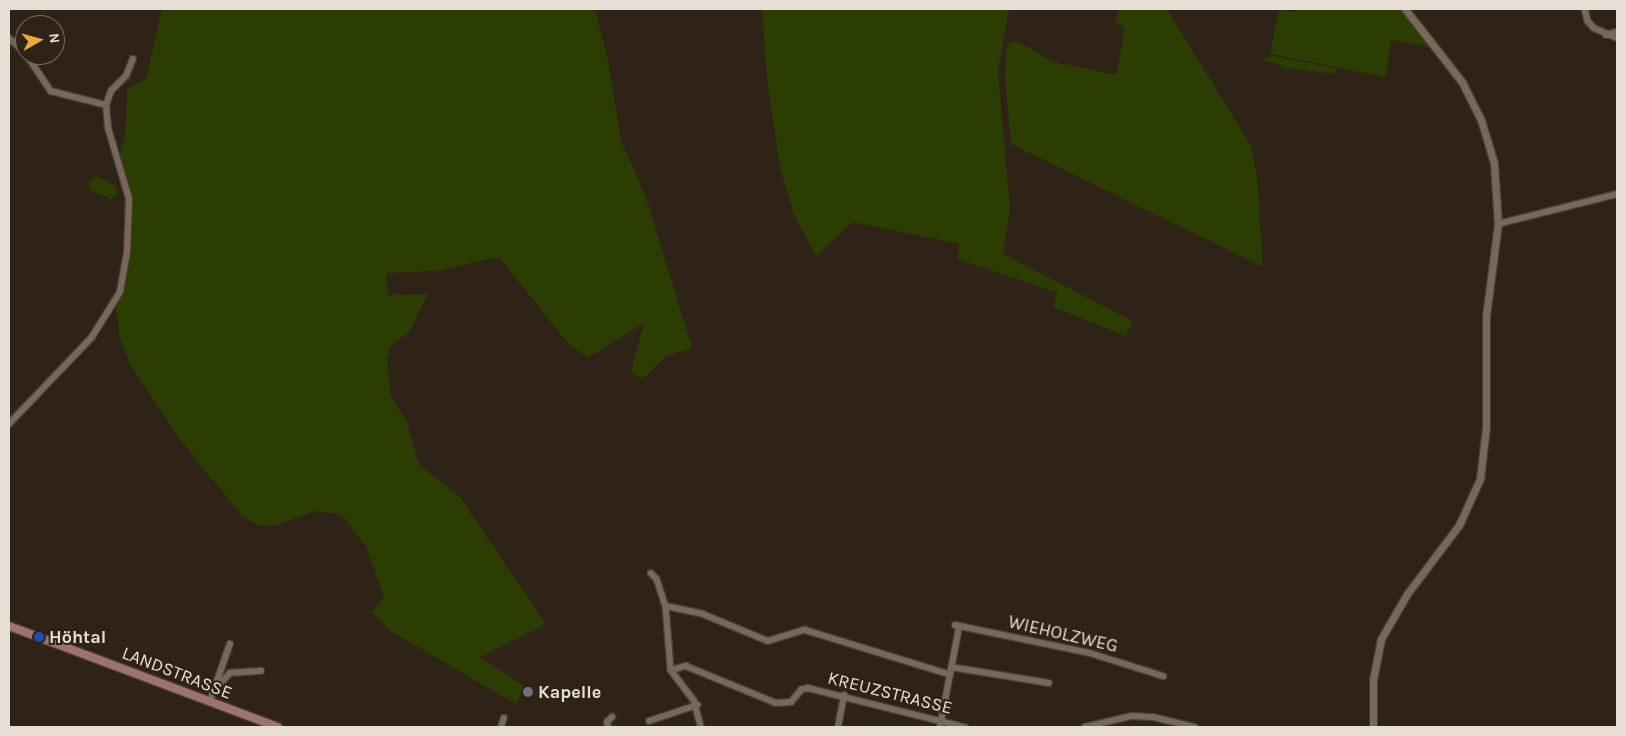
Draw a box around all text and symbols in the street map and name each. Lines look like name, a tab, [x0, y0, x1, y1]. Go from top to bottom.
north arrow	[15, 15, 65, 65]
text: N	[45, 32, 63, 44]
street label: WIEHOLZWEG	[1006, 611, 1120, 657]
place label: Höhtal	[49, 626, 106, 648]
marker: Höhtal	[33, 631, 45, 643]
street label: LANDSTRASSE	[119, 642, 235, 704]
street label: KREUZSTRASSE	[825, 667, 955, 719]
place label: Kapelle	[538, 681, 601, 703]
marker: Kapelle	[522, 686, 534, 698]

